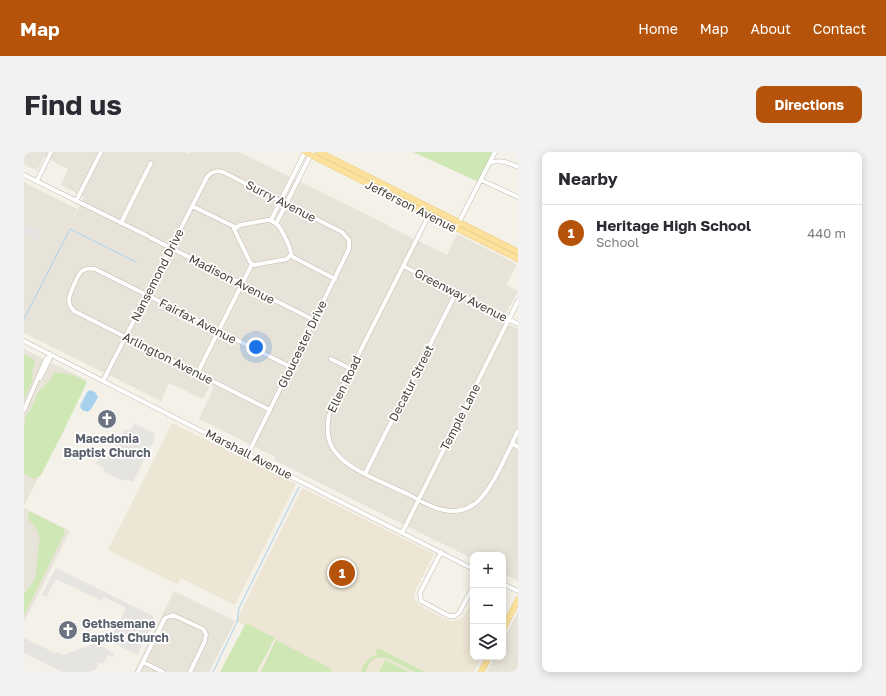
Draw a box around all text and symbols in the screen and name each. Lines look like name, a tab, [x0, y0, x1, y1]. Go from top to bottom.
text: Map	[20, 17, 60, 40]
text: Home	[638, 20, 678, 37]
text: Map	[700, 20, 728, 37]
text: About	[750, 20, 791, 37]
text: Contact	[813, 20, 866, 37]
button: Directions	[756, 86, 862, 123]
text: Find us	[24, 88, 122, 121]
text: Nearby	[558, 168, 618, 189]
street label: Surry Avenue	[243, 177, 319, 225]
street label: Jefferson Avenue	[363, 177, 459, 235]
text: Heritage High School	[596, 216, 751, 234]
text: 1	[568, 225, 574, 241]
text: 440 m	[807, 225, 846, 241]
street label: Nansemond Drive	[127, 226, 187, 324]
text: School	[596, 234, 639, 250]
street label: Madison Avenue	[187, 251, 277, 307]
street label: Greenway Avenue	[412, 265, 510, 325]
street label: Fairfax Avenue	[157, 295, 239, 347]
street label: Gloucester Drive	[274, 298, 330, 390]
street label: Arlington Avenue	[120, 329, 216, 387]
your location	[246, 337, 266, 357]
street label: Decatur Street	[385, 342, 437, 424]
street label: Ellen Road	[324, 353, 364, 415]
street label: Temple Lane	[437, 381, 483, 453]
church icon: Macedonia Baptist Church	[96, 408, 118, 430]
street label: Marshall Avenue	[203, 426, 295, 482]
place label: Macedonia Baptist Church	[64, 431, 150, 460]
map controls	[470, 552, 506, 660]
button: +	[470, 552, 506, 588]
pin: 1	[329, 558, 355, 588]
button: −	[470, 588, 506, 624]
place label: Gethsemane Baptist Church	[82, 616, 169, 645]
church icon: Gethsemane Baptist Church	[57, 619, 79, 641]
button: layers	[470, 624, 506, 660]

